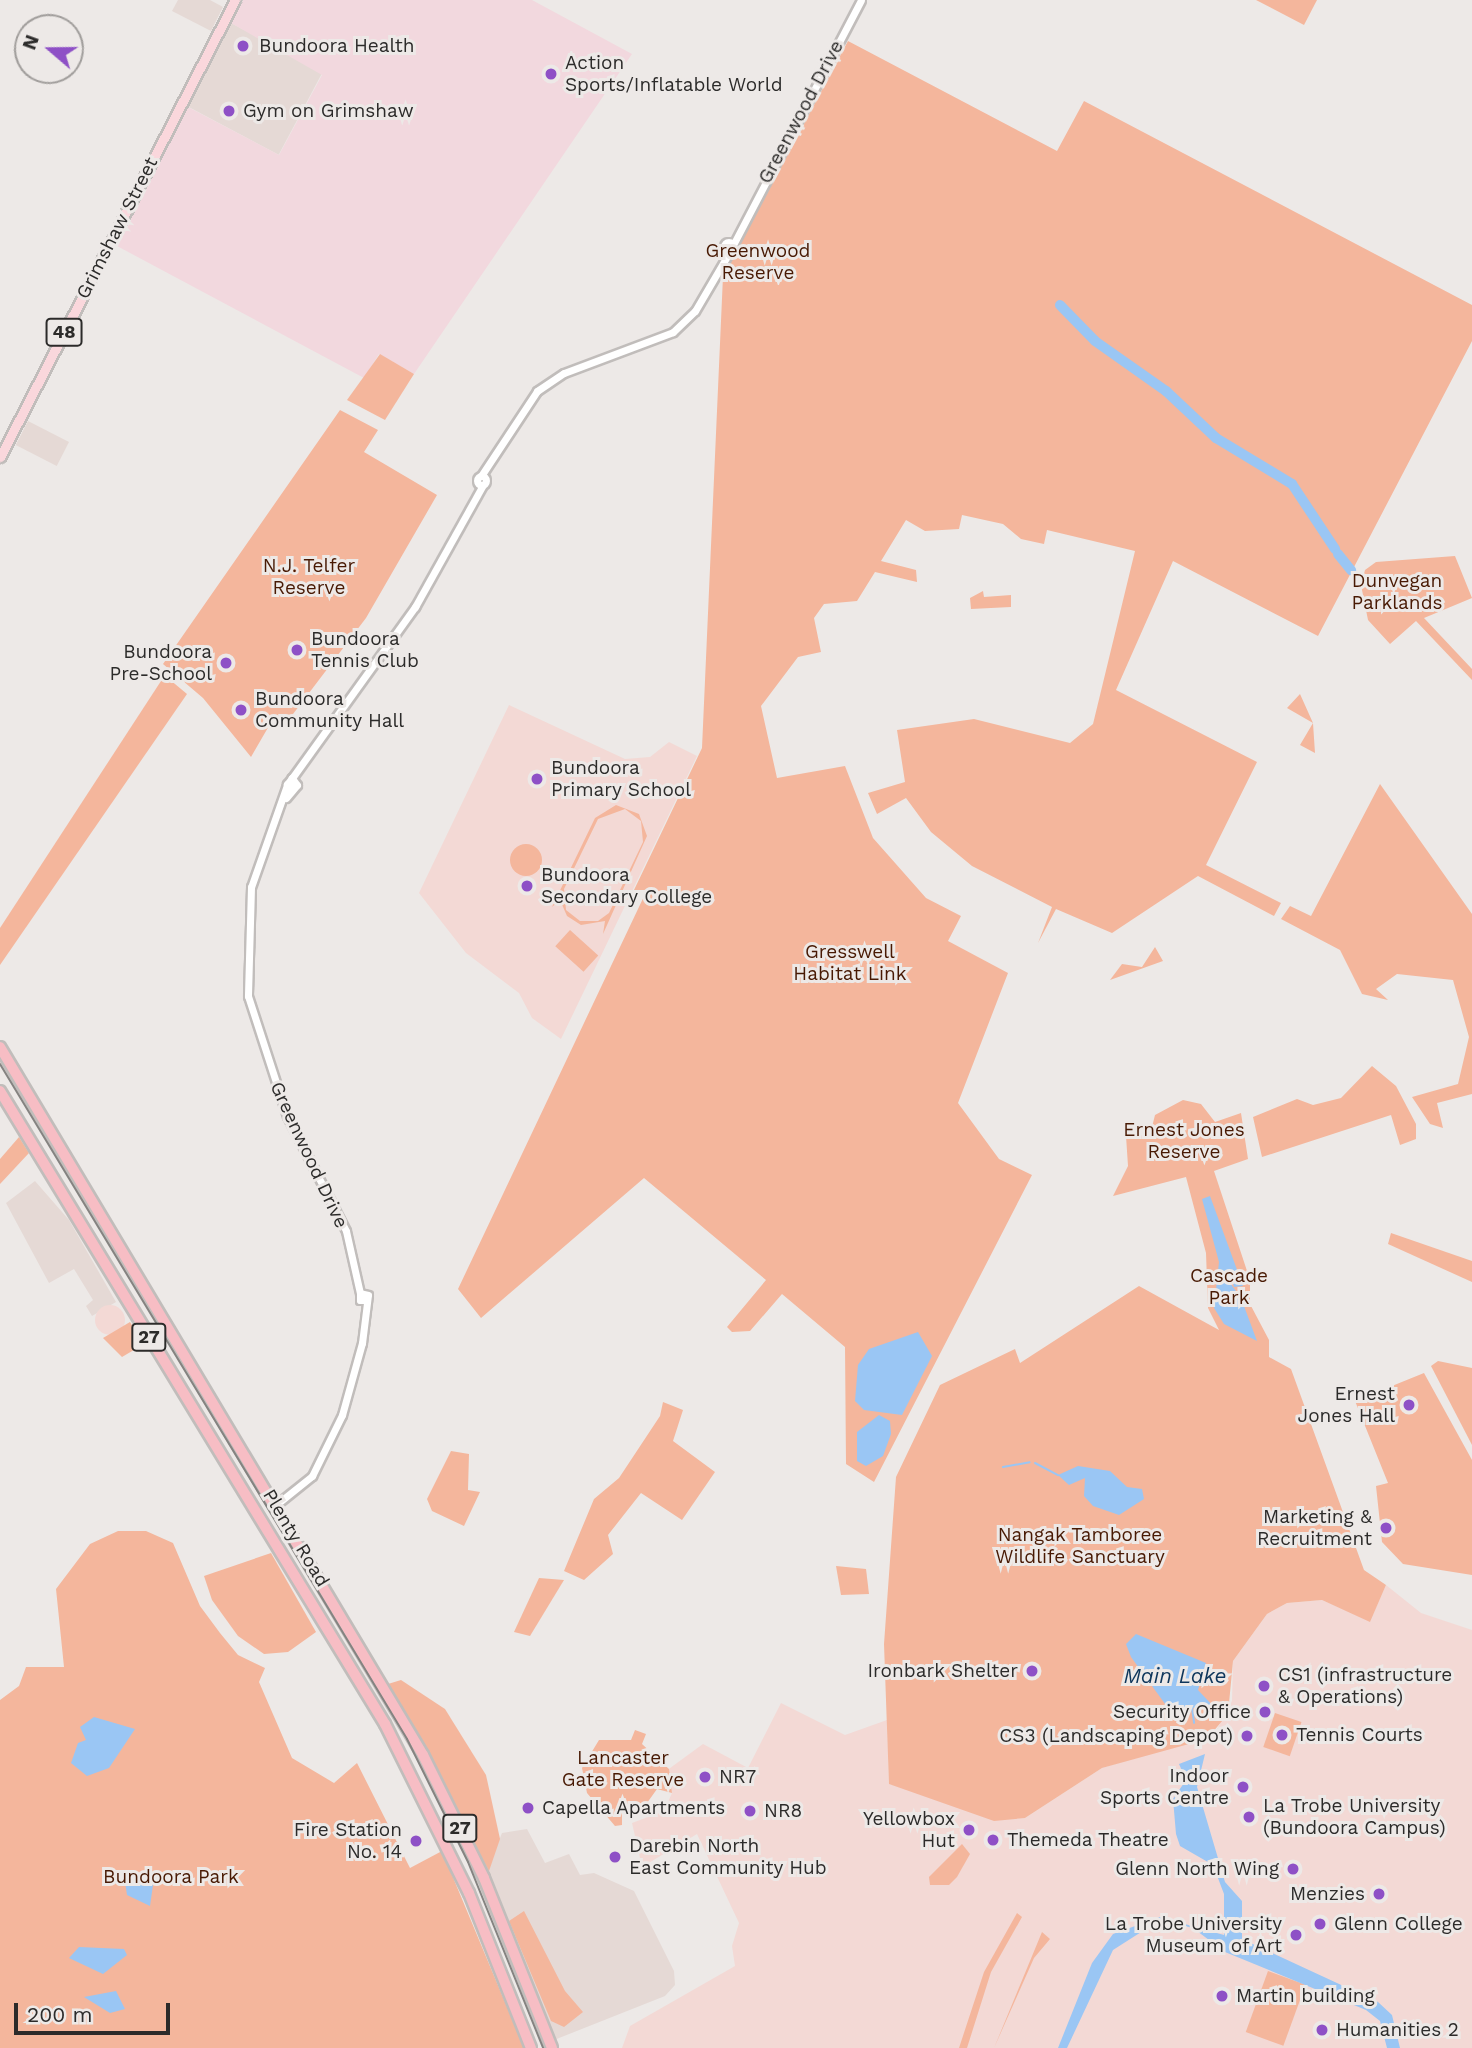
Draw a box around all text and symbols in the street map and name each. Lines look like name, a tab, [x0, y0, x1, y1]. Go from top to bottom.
north arrow	[14, 14, 84, 84]
text: N	[17, 32, 44, 53]
place label: Bundoora Health	[259, 35, 415, 57]
marker: Bundoora Health	[233, 36, 253, 56]
street label: Greenwood Drive	[754, 37, 848, 187]
place label: Action Sports/Inflatable World	[565, 52, 783, 96]
marker: Action Sports/Inflatable World	[543, 66, 559, 82]
place label: Gym on Grimshaw	[243, 100, 414, 122]
marker: Gym on Grimshaw	[221, 103, 237, 119]
street label: Grimshaw Street	[71, 153, 163, 303]
park label: Greenwood Reserve	[705, 240, 811, 284]
road number: 48	[45, 318, 83, 346]
park label: N.J. Telfer Reserve	[263, 555, 355, 599]
park label: Dunvegan Parklands	[1351, 570, 1443, 614]
place label: Bundoora Tennis Club	[311, 628, 419, 672]
place label: Bundoora Pre-School	[110, 641, 212, 685]
marker: Bundoora Tennis Club	[289, 642, 305, 658]
marker: Bundoora Pre-School	[218, 655, 234, 671]
place label: Bundoora Community Hall	[255, 688, 405, 732]
marker: Bundoora Community Hall	[233, 702, 249, 718]
place label: Bundoora Primary School	[551, 757, 691, 801]
marker: Bundoora Primary School	[529, 771, 545, 787]
place label: Bundoora Secondary College	[541, 864, 713, 908]
marker: Bundoora Secondary College	[519, 878, 535, 894]
park label: Gresswell Habitat Link	[793, 941, 907, 985]
street label: Greenwood Drive	[265, 1078, 353, 1232]
park label: Ernest Jones Reserve	[1123, 1119, 1245, 1163]
park label: Cascade Park	[1190, 1265, 1268, 1309]
road number: 27	[130, 1322, 168, 1352]
place label: Ernest Jones Hall	[1298, 1383, 1395, 1427]
marker: Ernest Jones Hall	[1401, 1397, 1417, 1413]
street label: Plenty Road	[258, 1485, 334, 1591]
place label: Marketing & Recruitment	[1257, 1506, 1372, 1550]
marker: Marketing & Recruitment	[1378, 1520, 1394, 1536]
park label: Nangak Tamboree Wildlife Sanctuary	[995, 1524, 1165, 1568]
place label: Ironbark Shelter	[867, 1660, 1018, 1682]
marker: Ironbark Shelter	[1024, 1663, 1040, 1679]
water label: Main Lake	[1123, 1663, 1227, 1689]
place label: CS1 (infrastructure & Operations)	[1278, 1664, 1452, 1708]
marker: CS1 (infrastructure & Operations)	[1256, 1678, 1272, 1694]
place label: Security Office	[1113, 1701, 1251, 1723]
marker: Security Office	[1257, 1704, 1273, 1720]
place label: Tennis Courts	[1296, 1724, 1423, 1746]
place label: CS3 (Landscaping Depot)	[999, 1725, 1233, 1747]
marker: Tennis Courts	[1274, 1727, 1290, 1743]
marker: CS3 (Landscaping Depot)	[1239, 1728, 1255, 1744]
park label: Lancaster Gate Reserve	[562, 1747, 684, 1791]
place label: Indoor Sports Centre	[1100, 1765, 1229, 1809]
place label: NR7	[719, 1766, 756, 1788]
marker: NR7	[697, 1769, 713, 1785]
marker: Indoor Sports Centre	[1235, 1779, 1251, 1795]
place label: La Trobe University (Bundoora Campus)	[1263, 1795, 1446, 1839]
place label: Capella Apartments	[542, 1797, 727, 1819]
marker: Capella Apartments	[520, 1800, 536, 1816]
place label: NR8	[764, 1800, 802, 1822]
marker: NR8	[742, 1803, 758, 1819]
place label: Yellowbox Hut	[863, 1808, 955, 1852]
marker: La Trobe University (Bundoora Campus)	[1241, 1809, 1257, 1825]
road number: 27	[441, 1814, 479, 1842]
place label: Fire Station No. 14	[294, 1819, 402, 1863]
marker: Yellowbox Hut	[961, 1822, 977, 1838]
place label: Themeda Theatre	[1007, 1829, 1170, 1851]
marker: Themeda Theatre	[985, 1832, 1001, 1848]
marker: Fire Station No. 14	[408, 1833, 424, 1849]
place label: Darebin North East Community Hub	[629, 1835, 827, 1879]
marker: Darebin North East Community Hub	[607, 1849, 623, 1865]
place label: Glenn North Wing	[1115, 1858, 1279, 1880]
marker: Glenn North Wing	[1285, 1861, 1301, 1877]
park label: Bundoora Park	[103, 1866, 239, 1888]
place label: Menzies	[1290, 1883, 1365, 1905]
marker: Menzies	[1371, 1886, 1387, 1902]
place label: La Trobe University Museum of Art	[1104, 1913, 1282, 1957]
place label: Glenn College	[1334, 1913, 1463, 1935]
marker: Glenn College	[1312, 1916, 1328, 1932]
marker: La Trobe University Museum of Art	[1288, 1927, 1304, 1943]
place label: Martin building	[1236, 1985, 1375, 2007]
scale bar	[18, 1988, 173, 2032]
marker: Martin building	[1214, 1988, 1230, 2004]
text: 200 m	[27, 2002, 93, 2027]
place label: Humanities 2	[1336, 2019, 1459, 2041]
marker: Humanities 2	[1314, 2022, 1330, 2038]

